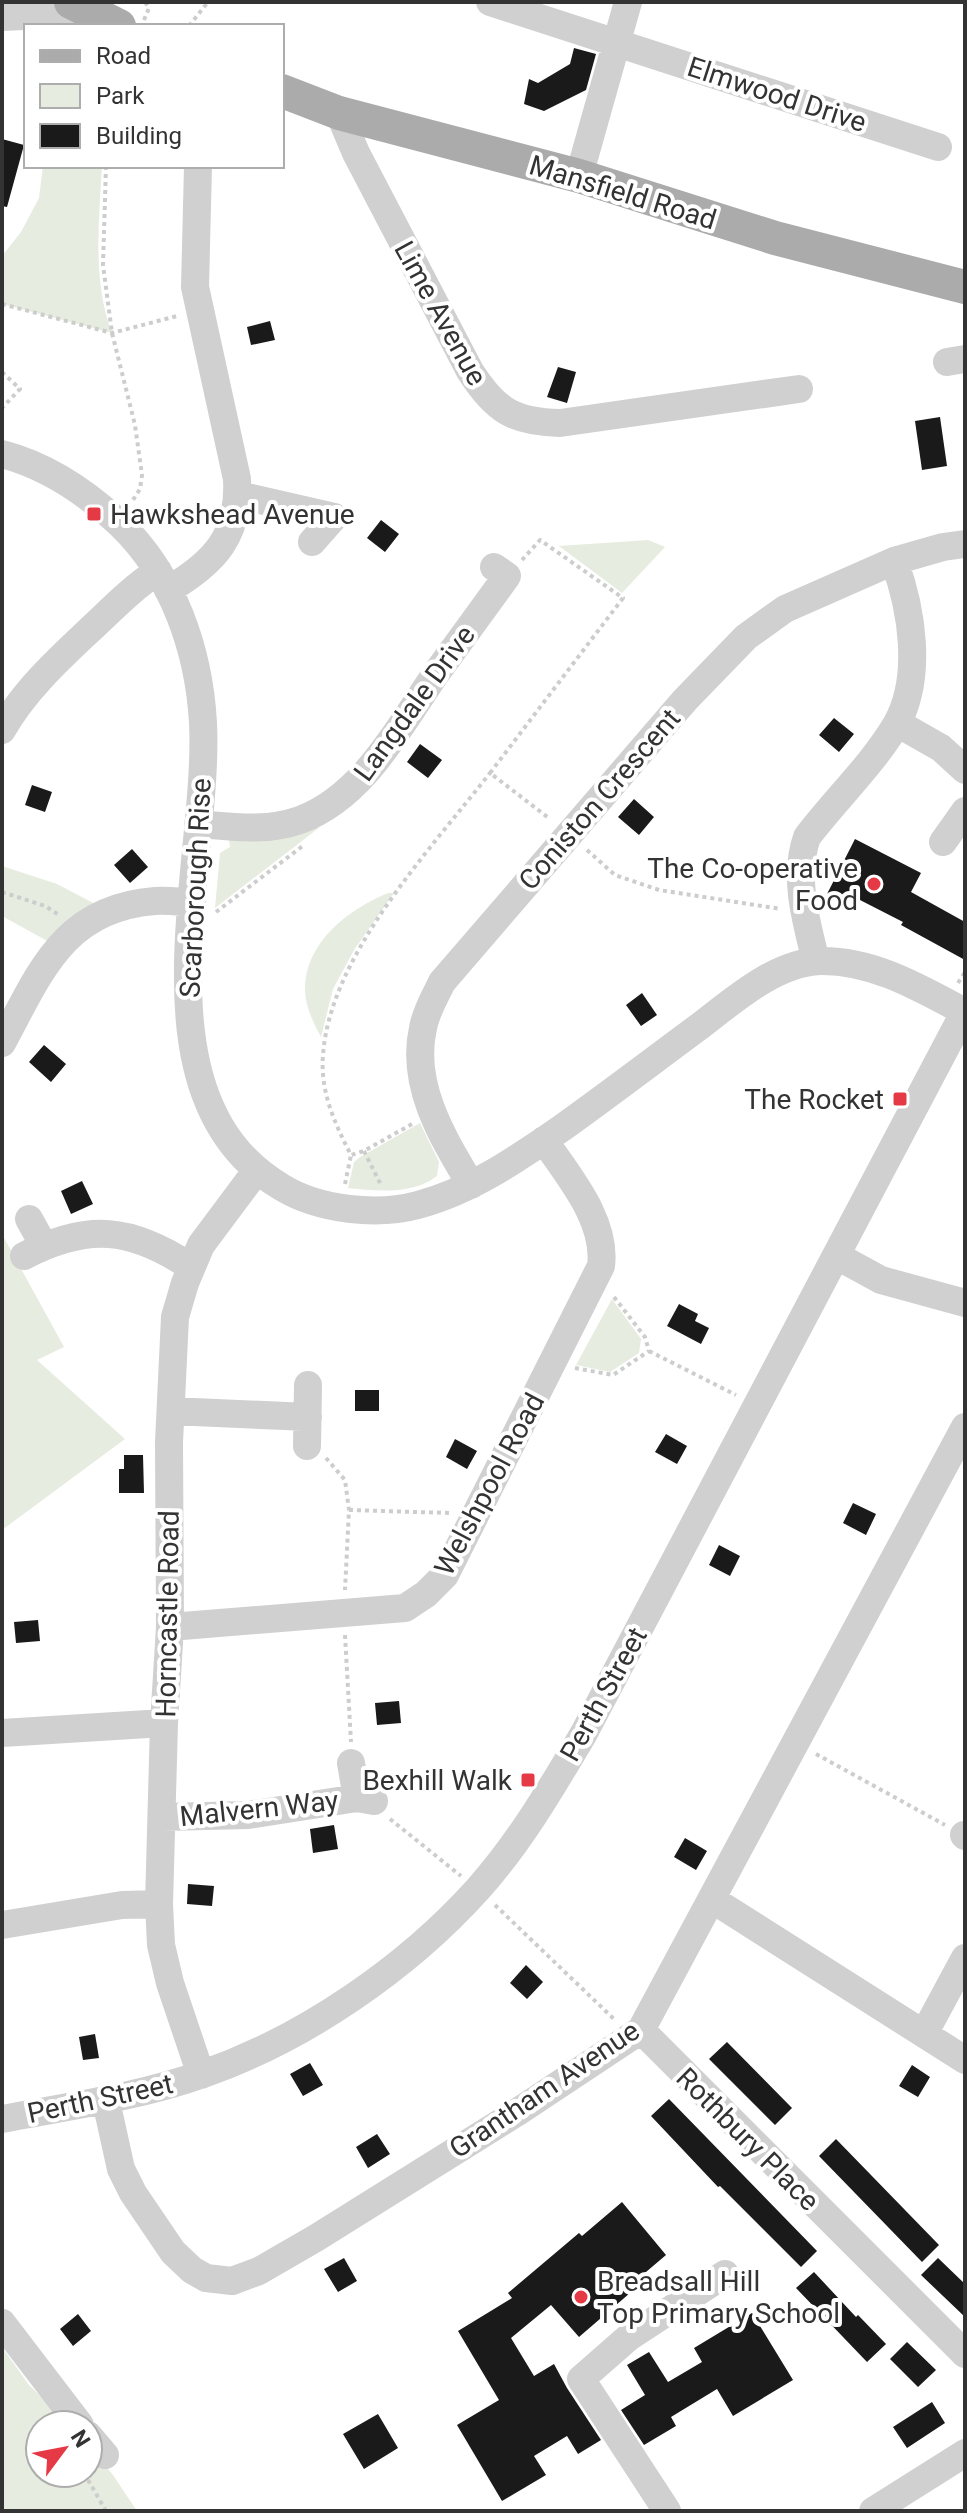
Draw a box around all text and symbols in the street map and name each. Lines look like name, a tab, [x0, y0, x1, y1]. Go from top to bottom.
legend	[24, 24, 284, 168]
text: Road	[96, 42, 151, 70]
street label: Elmwood Drive	[683, 50, 870, 139]
text: Park	[96, 82, 145, 110]
text: Building	[96, 122, 182, 150]
street label: Mansfield Road	[525, 148, 720, 237]
street label: Lime Avenue	[387, 235, 494, 391]
place label: Hawkshead Avenue	[110, 498, 355, 531]
marker: Hawkshead Avenue	[85, 505, 103, 523]
street label: Langdale Drive	[347, 619, 482, 787]
street label: Coniston Crescent	[512, 702, 687, 897]
street label: Scarborough Rise	[173, 777, 218, 999]
place label: The Co-operative Food	[647, 852, 858, 917]
marker: The Co-operative Food	[865, 875, 883, 893]
place label: The Rocket	[744, 1083, 884, 1116]
marker: The Rocket	[891, 1090, 909, 1108]
street label: Welshpool Road	[428, 1387, 551, 1581]
street label: Horncastle Road	[149, 1510, 186, 1718]
street label: Perth Street	[553, 1622, 654, 1767]
place label: Bexhill Walk	[362, 1764, 513, 1797]
marker: Bexhill Walk	[519, 1771, 537, 1789]
street label: Malvern Way	[178, 1784, 340, 1833]
street label: Grantham Avenue	[443, 2014, 645, 2165]
street label: Rothbury Place	[669, 2061, 826, 2218]
street label: Perth Street	[24, 2067, 176, 2130]
place label: Breadsall Hill Top Primary School	[597, 2265, 840, 2330]
marker: Breadsall Hill Top Primary School	[572, 2288, 590, 2306]
north arrow	[24, 2409, 104, 2489]
text: N	[66, 2425, 95, 2452]

